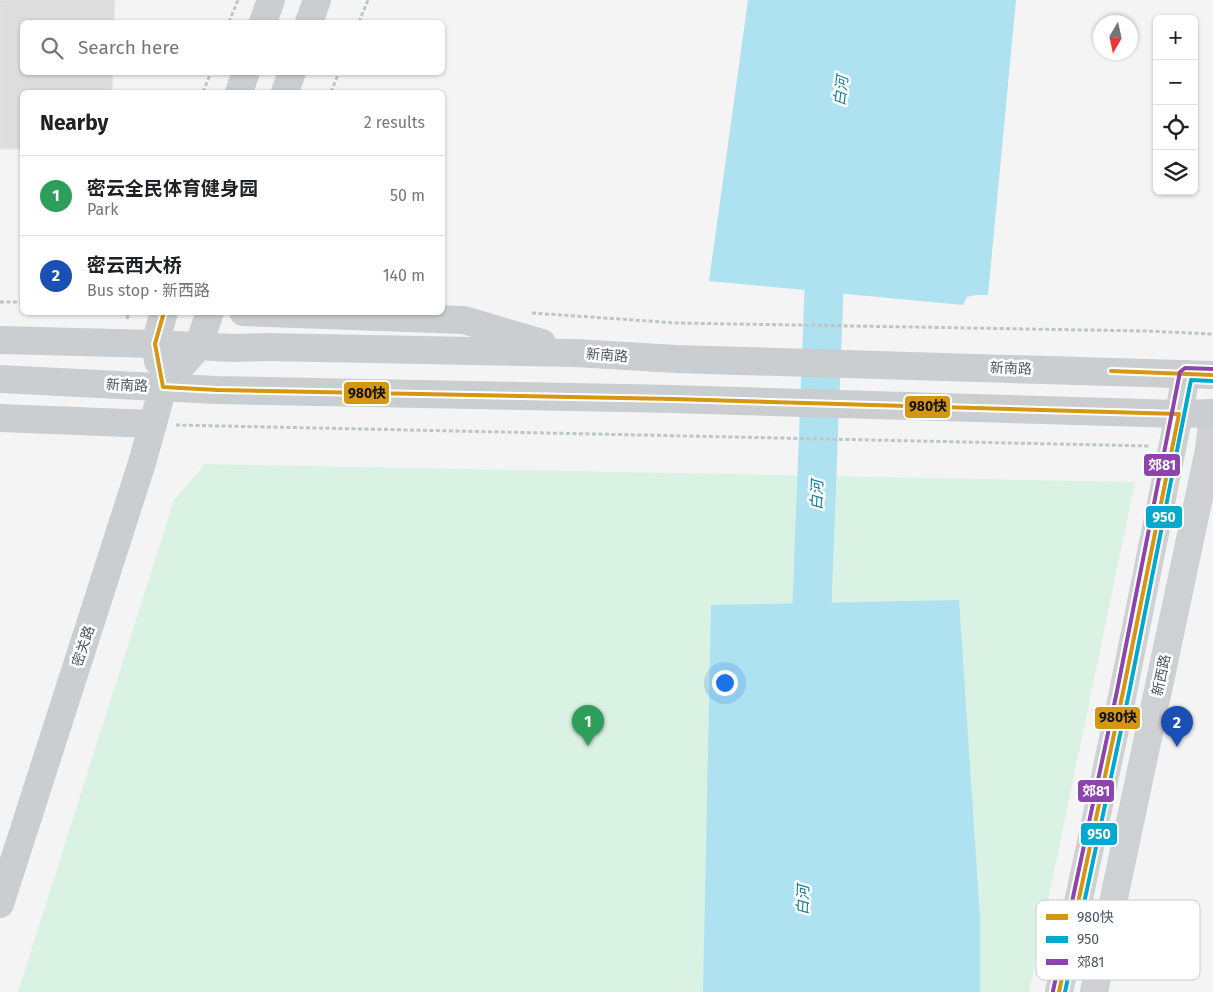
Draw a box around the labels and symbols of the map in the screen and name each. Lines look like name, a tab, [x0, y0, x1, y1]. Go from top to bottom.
north arrow	[1093, 15, 1138, 60]
water label: 白河	[830, 72, 852, 107]
street label: 新南路	[585, 346, 629, 365]
street label: 新南路	[990, 359, 1032, 378]
street label: 新南路	[106, 376, 148, 395]
line badge: 980快	[343, 381, 390, 405]
text: 980快	[348, 385, 386, 402]
line badge: 980快	[904, 395, 951, 419]
text: 980快	[909, 398, 947, 415]
line badge: 郊81	[1143, 453, 1181, 477]
text: 郊81	[1148, 457, 1176, 474]
water label: 白河	[807, 477, 827, 510]
line badge: 950	[1145, 505, 1183, 529]
text: 950	[1152, 509, 1176, 526]
street label: 密关路	[69, 624, 98, 669]
street label: 新西路	[1149, 653, 1174, 697]
your location	[712, 670, 738, 696]
pin: 1	[572, 705, 604, 746]
line badge: 980快	[1094, 706, 1141, 730]
pin: 2	[1161, 706, 1193, 747]
text: 980快	[1099, 709, 1137, 726]
line badge: 郊81	[1077, 779, 1115, 803]
text: 郊81	[1082, 783, 1110, 800]
line badge: 950	[1080, 822, 1118, 846]
text: 950	[1087, 826, 1111, 843]
water label: 白河	[793, 882, 813, 915]
legend	[1036, 900, 1200, 980]
text: 980快	[1077, 909, 1114, 926]
text: 950	[1077, 931, 1099, 948]
text: 郊81	[1077, 954, 1104, 971]

